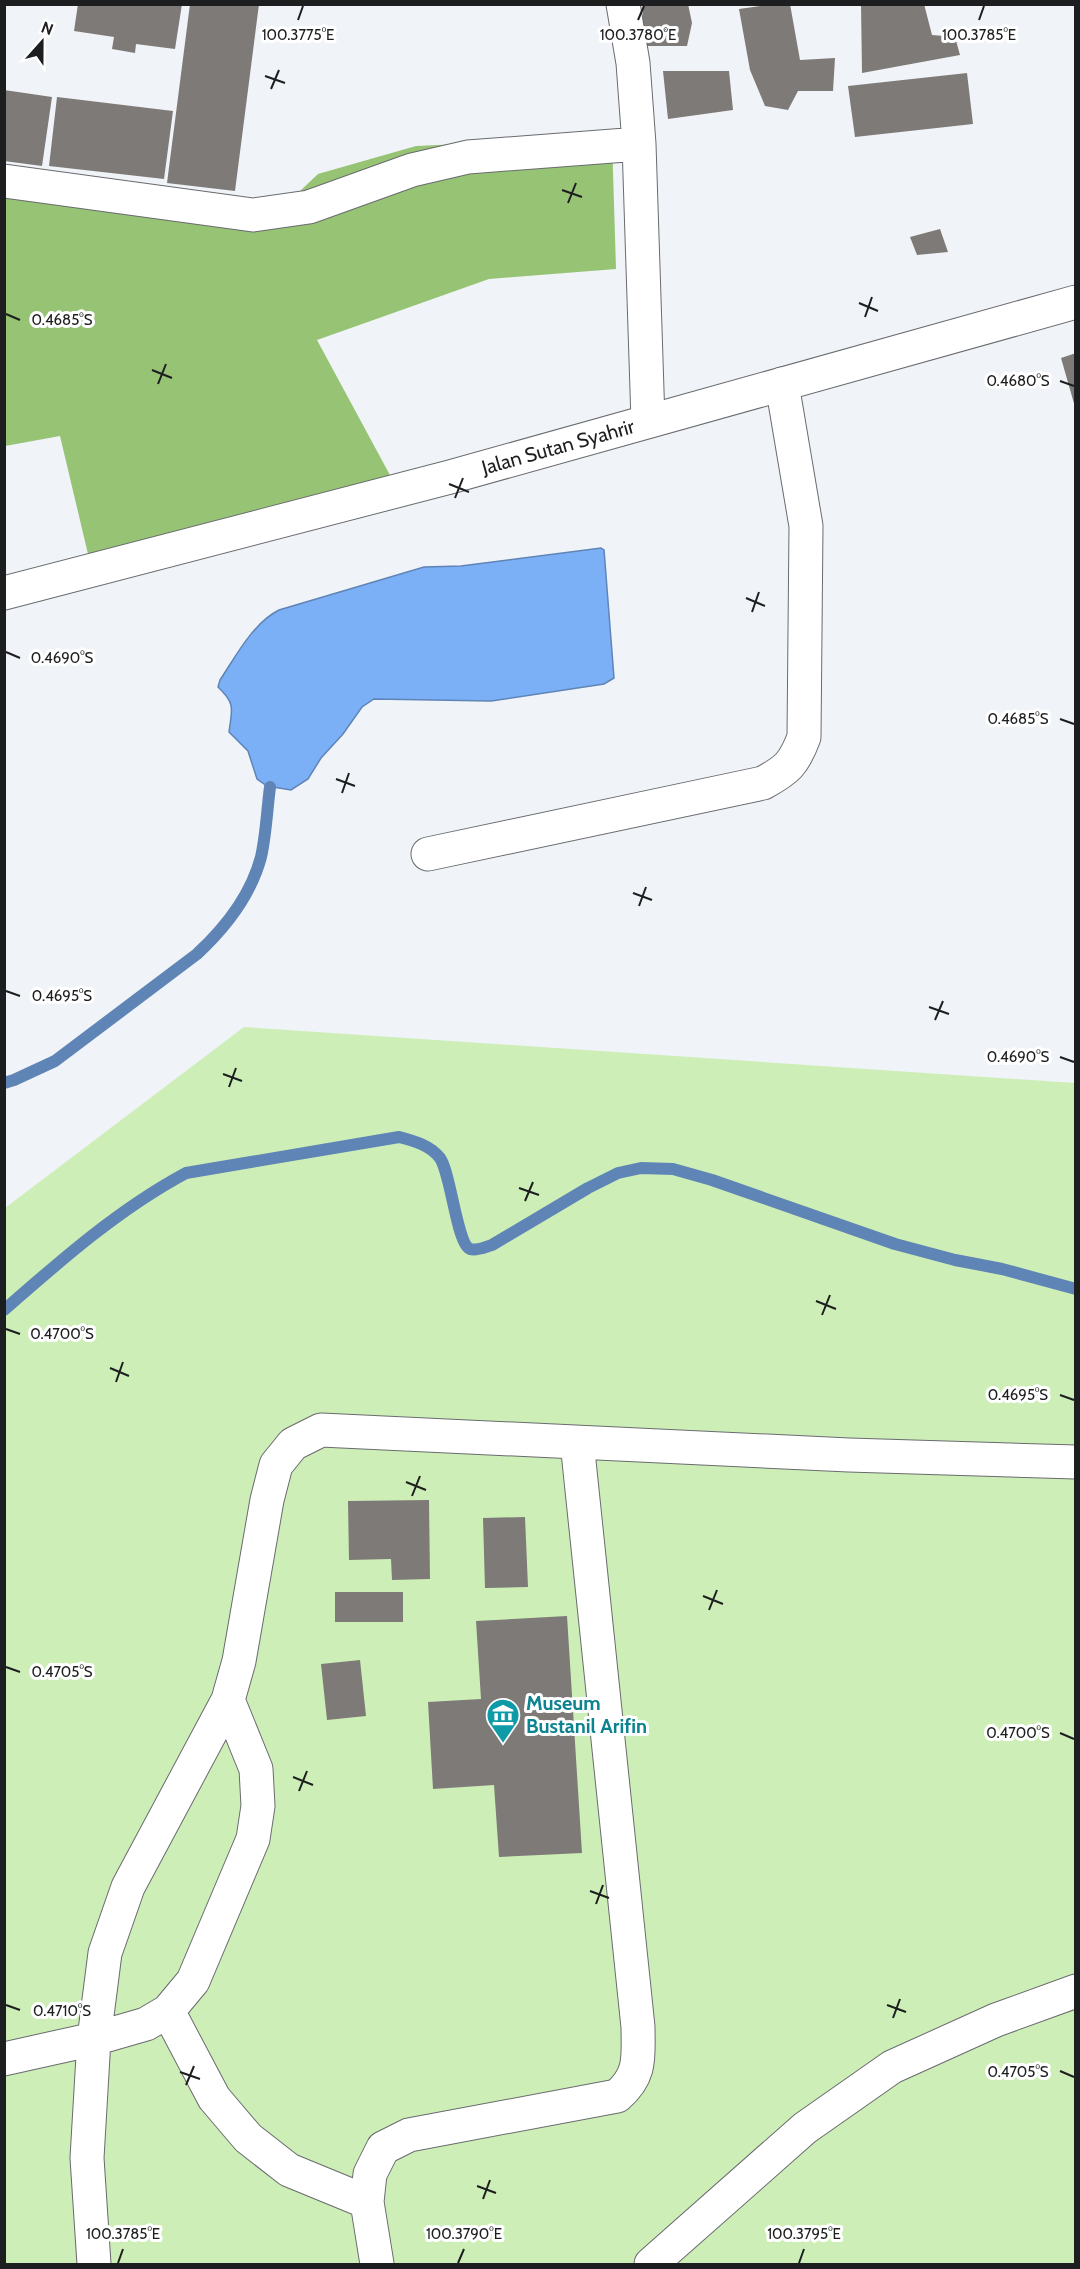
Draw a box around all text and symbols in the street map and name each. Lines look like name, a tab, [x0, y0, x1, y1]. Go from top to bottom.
north arrow	[12, 12, 72, 72]
text: N	[39, 18, 56, 39]
text: 100.3775°E	[262, 26, 334, 44]
text: 100.3780°E	[600, 26, 676, 44]
text: 100.3785°E	[942, 26, 1016, 44]
text: 0.4685°S	[32, 311, 93, 329]
text: 0.4680°S	[986, 372, 1050, 390]
street label: Jalan Sutan Syahrir	[478, 414, 638, 480]
text: 0.4690°S	[31, 649, 94, 667]
text: 0.4685°S	[988, 710, 1049, 728]
text: 0.4695°S	[32, 987, 92, 1005]
text: 0.4690°S	[987, 1048, 1050, 1066]
text: 0.4700°S	[30, 1325, 94, 1343]
text: 0.4695°S	[988, 1386, 1048, 1404]
text: 0.4705°S	[31, 1663, 93, 1681]
place label: Museum Bustanil Arifin	[526, 1691, 647, 1738]
museum icon: Museum Bustanil Arifin	[485, 1697, 521, 1744]
text: 0.4700°S	[986, 1724, 1050, 1742]
text: 0.4710°S	[33, 2002, 91, 2020]
text: 0.4705°S	[987, 2063, 1049, 2081]
text: 100.3785°E	[86, 2225, 160, 2243]
text: 100.3790°E	[426, 2225, 502, 2243]
text: 100.3795°E	[767, 2225, 841, 2243]

